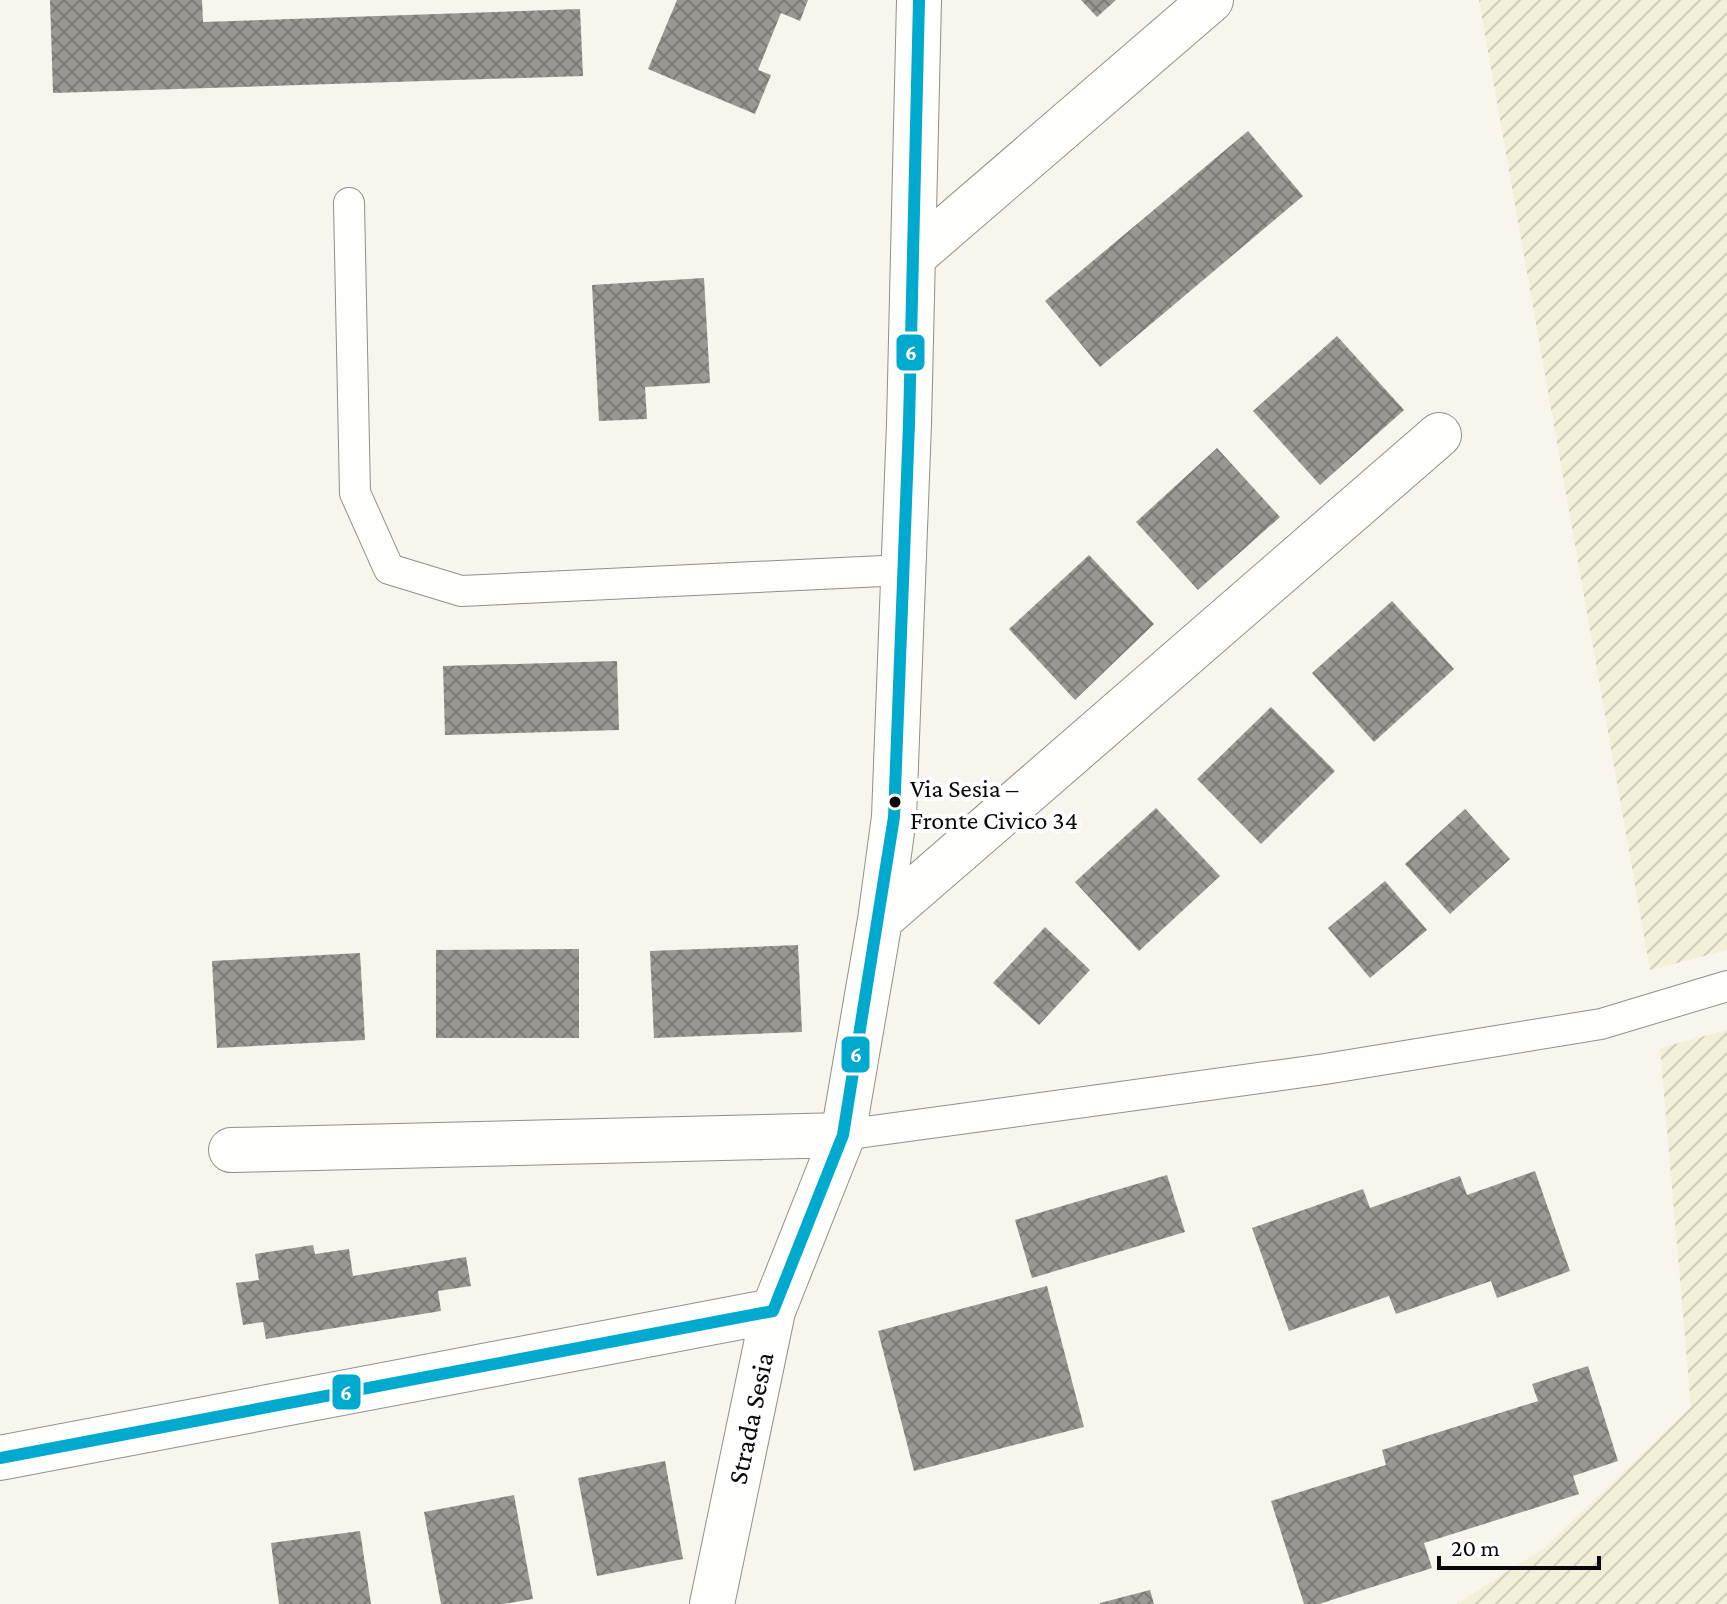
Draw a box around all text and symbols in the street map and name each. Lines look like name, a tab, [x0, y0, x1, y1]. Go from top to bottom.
line badge: 6	[895, 333, 926, 372]
text: 6	[905, 340, 917, 365]
place label: Via Sesia – Fronte Civico 34	[910, 774, 1078, 835]
marker: Via Sesia – Fronte Civico 34	[887, 794, 903, 810]
line badge: 6	[840, 1035, 871, 1074]
text: 6	[850, 1042, 862, 1067]
street label: Strada Sesia	[721, 1349, 780, 1487]
line badge: 6	[331, 1373, 362, 1411]
text: 6	[340, 1380, 352, 1405]
scale bar	[1439, 1520, 1599, 1570]
text: 20 m	[1451, 1534, 1500, 1561]

